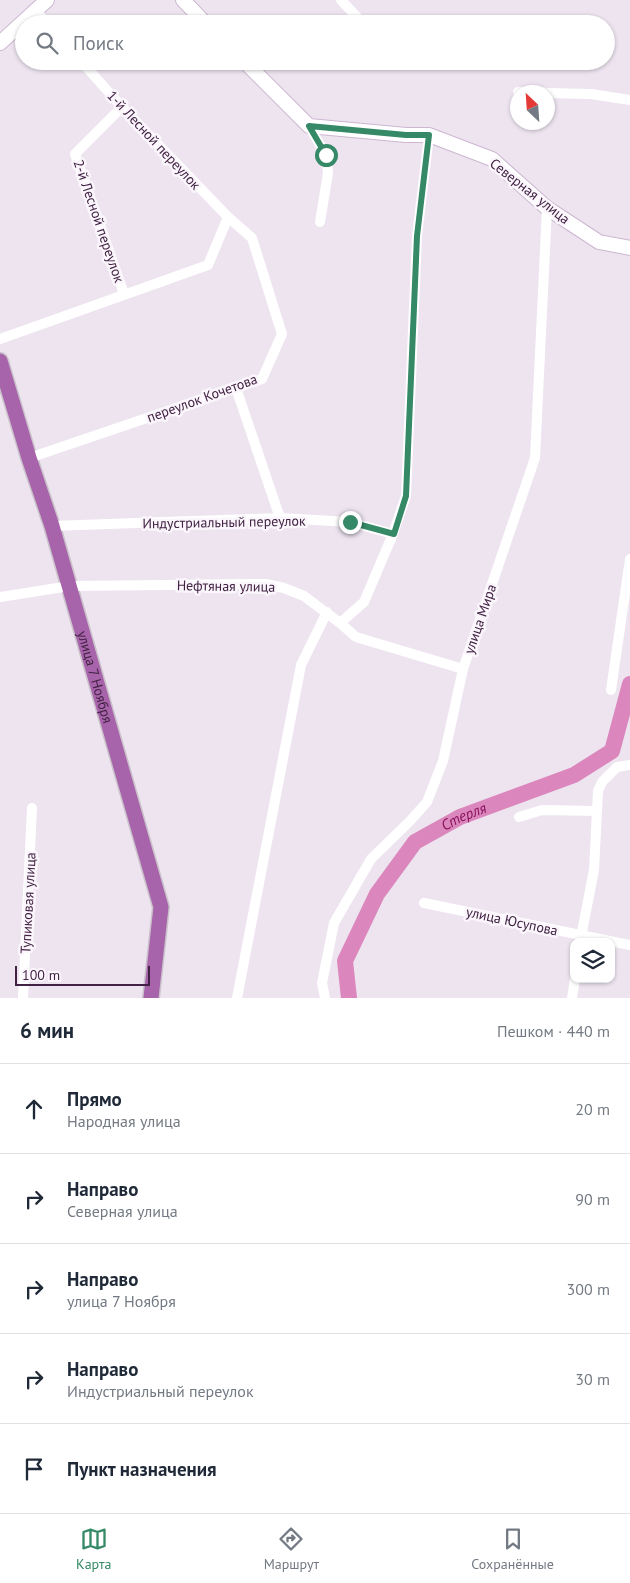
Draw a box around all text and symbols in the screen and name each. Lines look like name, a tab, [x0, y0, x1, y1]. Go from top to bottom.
search box	[15, 15, 615, 70]
icon: search	[33, 29, 61, 57]
text: Поиск	[73, 31, 124, 55]
north arrow	[510, 85, 555, 130]
street label: 1-й Лесной переулок	[103, 87, 205, 194]
route start	[315, 144, 338, 167]
street label: Северная улица	[486, 154, 574, 228]
street label: 2-й Лесной переулок	[69, 157, 129, 285]
street label: переулок Кочетова	[144, 370, 260, 426]
route end	[339, 511, 362, 534]
street label: Индустриальный переулок	[142, 512, 306, 532]
street label: Нефтяная улица	[177, 576, 275, 596]
street label: улица Мира	[460, 582, 500, 656]
street label: улица 7 Ноября	[73, 629, 117, 725]
water label: Стерля	[437, 798, 489, 835]
street label: Тупиковая улица	[16, 852, 40, 954]
street label: улица Юсупова	[464, 902, 560, 940]
map controls	[570, 938, 615, 983]
button: layers	[570, 938, 615, 983]
scale bar	[15, 963, 150, 986]
text: 100 m	[22, 966, 60, 984]
text: 6 мин	[20, 1017, 74, 1044]
text: Пешком · 440 m	[497, 1021, 610, 1041]
text: Прямо	[67, 1087, 122, 1111]
icon: ahead	[20, 1095, 48, 1123]
text: 20 m	[575, 1099, 610, 1119]
text: Народная улица	[67, 1111, 181, 1131]
text: Направо	[67, 1177, 138, 1201]
icon: right	[20, 1185, 48, 1213]
text: 90 m	[575, 1189, 610, 1209]
text: Северная улица	[67, 1201, 178, 1221]
text: Направо	[67, 1267, 138, 1291]
icon: right	[20, 1275, 48, 1303]
text: 300 m	[567, 1279, 610, 1299]
text: улица 7 Ноября	[67, 1291, 176, 1311]
text: Направо	[67, 1357, 138, 1381]
icon: right	[20, 1365, 48, 1393]
text: 30 m	[575, 1369, 610, 1389]
text: Индустриальный переулок	[67, 1381, 254, 1401]
icon: arrive	[20, 1455, 48, 1483]
text: Пункт назначения	[67, 1457, 217, 1481]
tab: Карта	[76, 1525, 111, 1573]
tab: Маршрут	[264, 1525, 319, 1573]
tab: Сохранённые	[471, 1525, 554, 1573]

